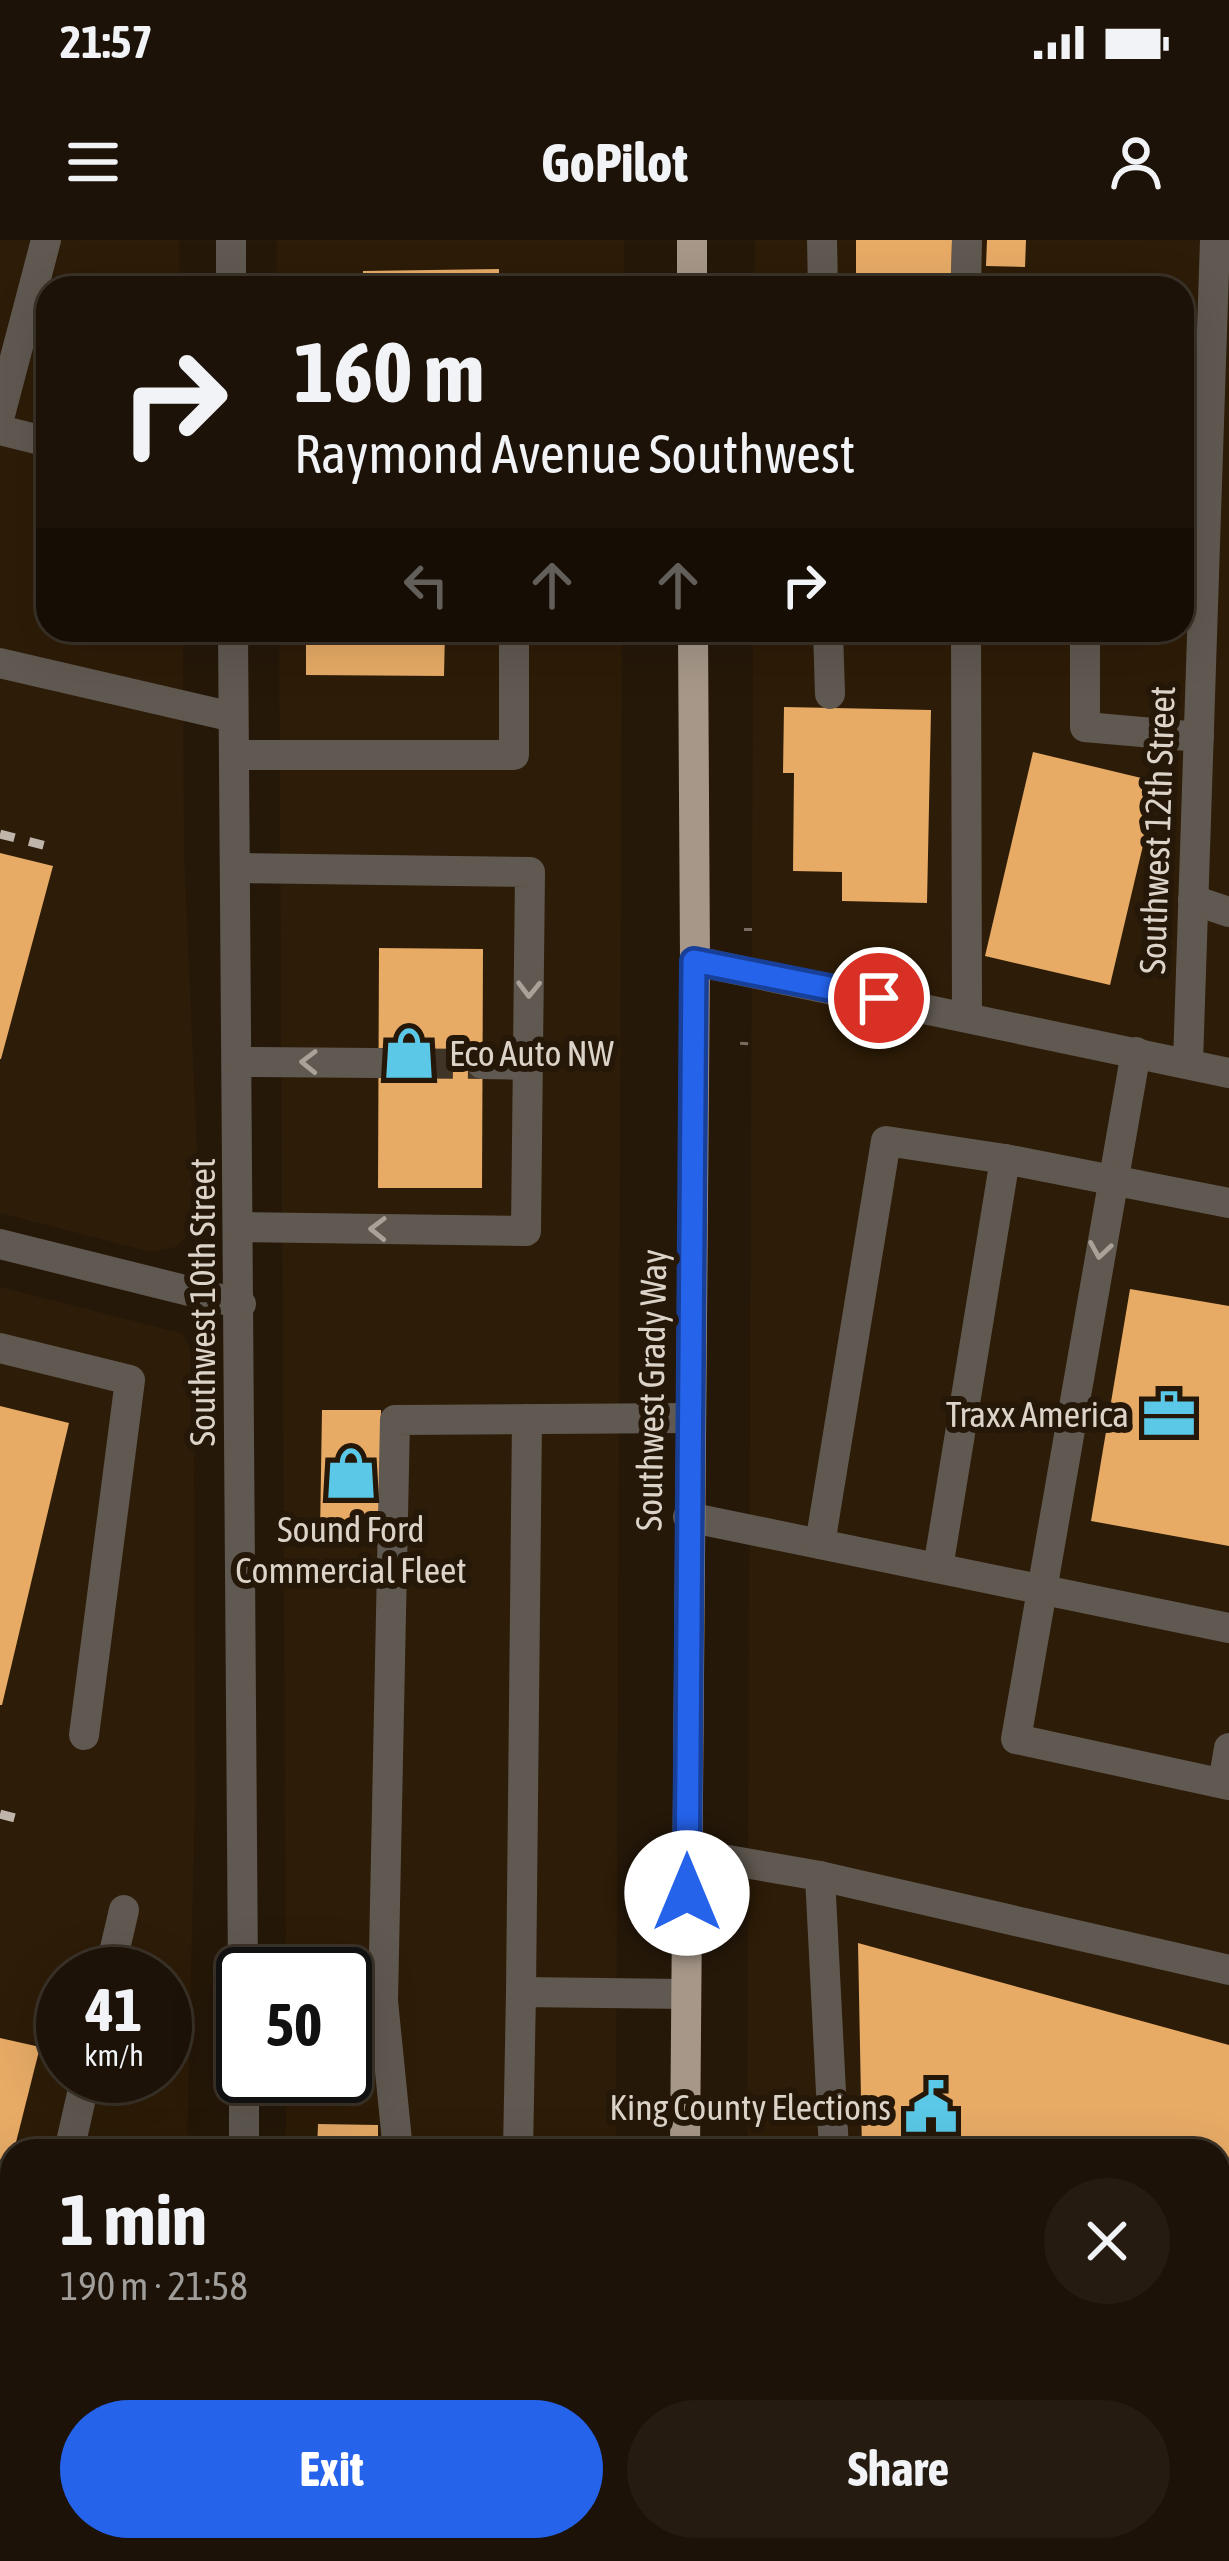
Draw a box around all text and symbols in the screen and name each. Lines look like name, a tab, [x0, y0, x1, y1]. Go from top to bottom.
text: 21:57	[60, 16, 153, 68]
icon: menu	[60, 129, 126, 195]
icon: person	[1103, 129, 1169, 195]
text: GoPilot	[541, 132, 688, 193]
icon: right	[96, 324, 252, 480]
text: 160 m	[294, 324, 484, 420]
text: Raymond Avenue Southwest	[294, 423, 855, 484]
icon: left	[393, 552, 459, 618]
icon: ahead	[519, 552, 585, 618]
icon: ahead	[645, 552, 711, 618]
icon: right	[771, 552, 837, 618]
street label: Southwest 12th Street	[1131, 685, 1183, 975]
pin	[828, 947, 930, 1049]
icon: arrive	[846, 965, 912, 1031]
one-way arrow	[516, 981, 542, 999]
shop icon: Eco Auto NW	[380, 1024, 438, 1082]
place label: Eco Auto NW	[449, 1032, 614, 1074]
one-way arrow	[299, 1050, 318, 1076]
street label: Southwest 10th Street	[181, 1158, 223, 1446]
one-way arrow	[368, 1216, 386, 1242]
one-way arrow	[1089, 1240, 1114, 1260]
street label: Southwest Grady Way	[628, 1249, 674, 1531]
office icon: Traxx America	[1140, 1385, 1198, 1443]
place label: Traxx America	[946, 1393, 1129, 1435]
shop icon: Sound Ford Commercial Fleet	[322, 1444, 380, 1502]
place label: Sound Ford Commercial Fleet	[235, 1508, 467, 1591]
position arrow	[624, 1830, 750, 1956]
speed limit sign: 50	[216, 1947, 372, 2103]
text: 41	[86, 1975, 142, 2044]
text: km/h	[84, 2038, 144, 2072]
public building icon: King County Elections	[902, 2078, 960, 2136]
place label: King County Elections	[609, 2086, 891, 2128]
text: 1 min	[60, 2178, 207, 2260]
button: close	[1044, 2178, 1170, 2304]
text: 190 m · 21:58	[60, 2264, 248, 2308]
button: Exit	[60, 2400, 603, 2538]
button: Share	[627, 2400, 1170, 2538]

